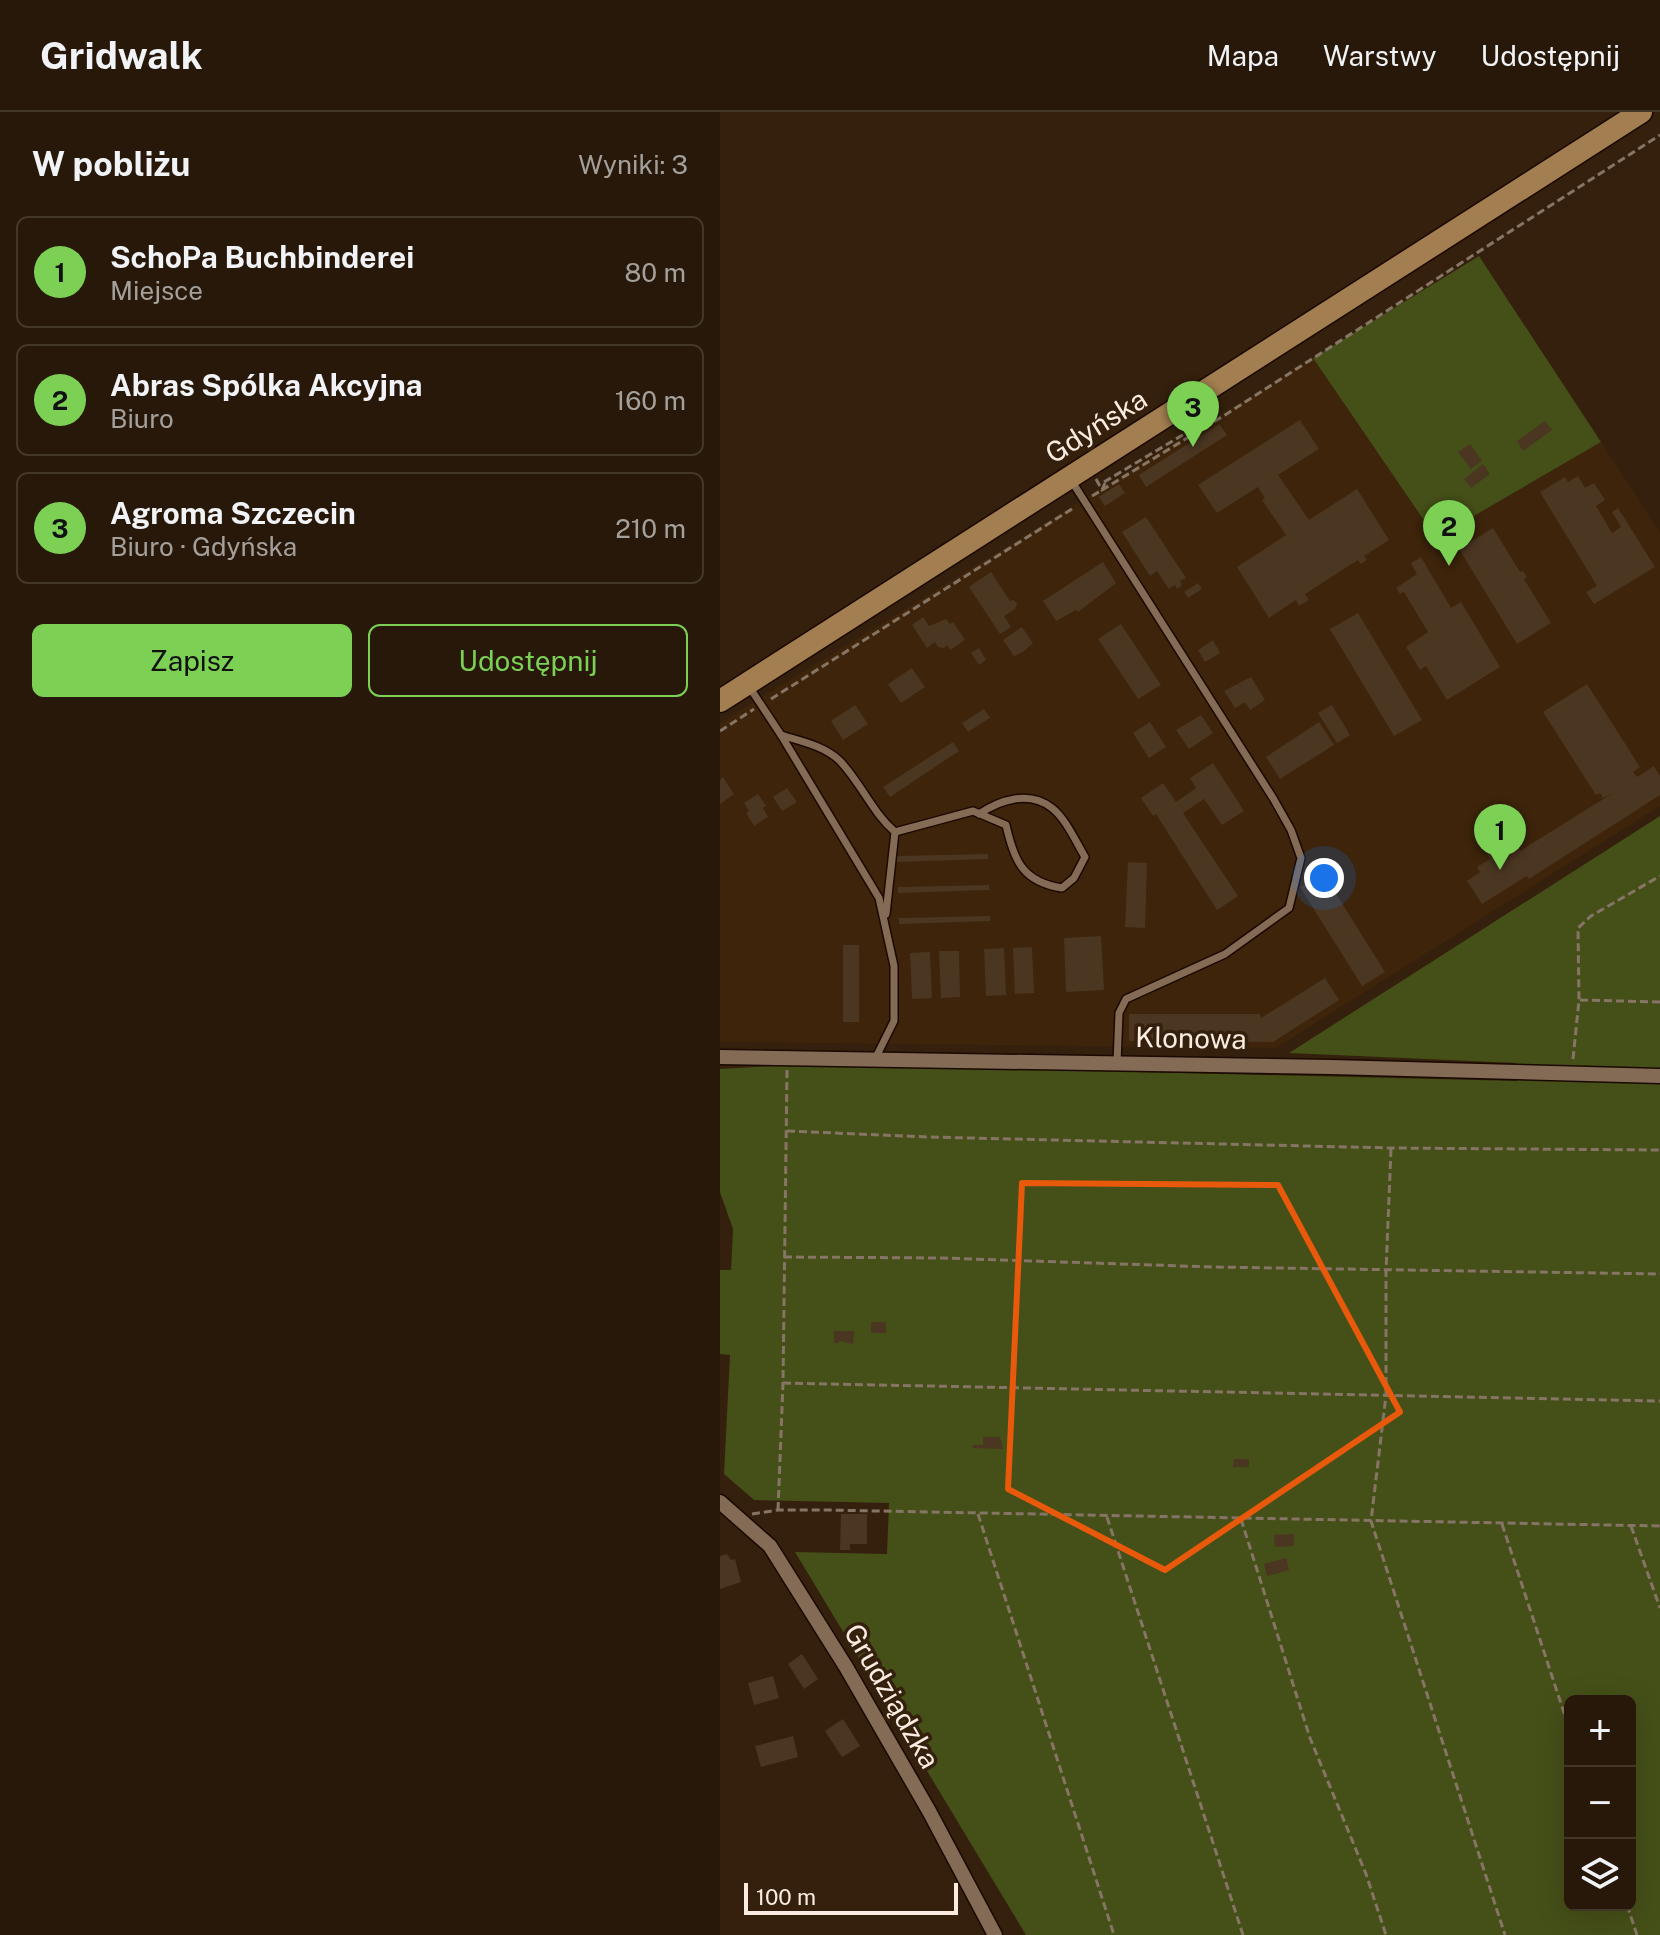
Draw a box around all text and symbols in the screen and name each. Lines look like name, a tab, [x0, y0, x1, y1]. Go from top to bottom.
text: Gridwalk	[40, 33, 203, 78]
text: Mapa	[1207, 39, 1279, 72]
text: Warstwy	[1323, 39, 1437, 72]
text: Udostępnij	[1481, 39, 1620, 72]
text: W pobliżu	[32, 144, 191, 184]
text: Wyniki: 3	[578, 149, 688, 180]
text: SchoPa Buchbinderei	[110, 239, 414, 275]
text: 1	[54, 257, 66, 288]
text: 80 m	[625, 257, 686, 288]
text: Miejsce	[110, 275, 203, 306]
text: Abras Spólka Akcyjna	[110, 367, 423, 403]
pin: 3	[1167, 381, 1219, 447]
street label: Gdyńska	[1039, 382, 1152, 470]
text: 2	[52, 385, 68, 416]
text: 160 m	[615, 385, 686, 416]
text: Biuro	[110, 403, 174, 434]
text: Agroma Szczecin	[110, 495, 356, 531]
pin: 2	[1423, 500, 1475, 566]
text: 3	[51, 513, 69, 544]
text: 210 m	[615, 513, 686, 544]
text: Biuro · Gdyńska	[110, 531, 297, 562]
button: Zapisz	[32, 624, 352, 697]
button: Udostępnij	[368, 624, 688, 697]
pin: 1	[1474, 804, 1526, 870]
your location	[1304, 858, 1344, 898]
street label: Klonowa	[1135, 1020, 1247, 1055]
street label: Grudziądzka	[838, 1618, 947, 1774]
map controls	[1564, 1695, 1636, 1911]
button: +	[1564, 1695, 1636, 1767]
button: −	[1564, 1767, 1636, 1839]
button: layers	[1564, 1839, 1636, 1911]
scale bar	[744, 1879, 958, 1915]
text: 100 m	[756, 1884, 816, 1910]

